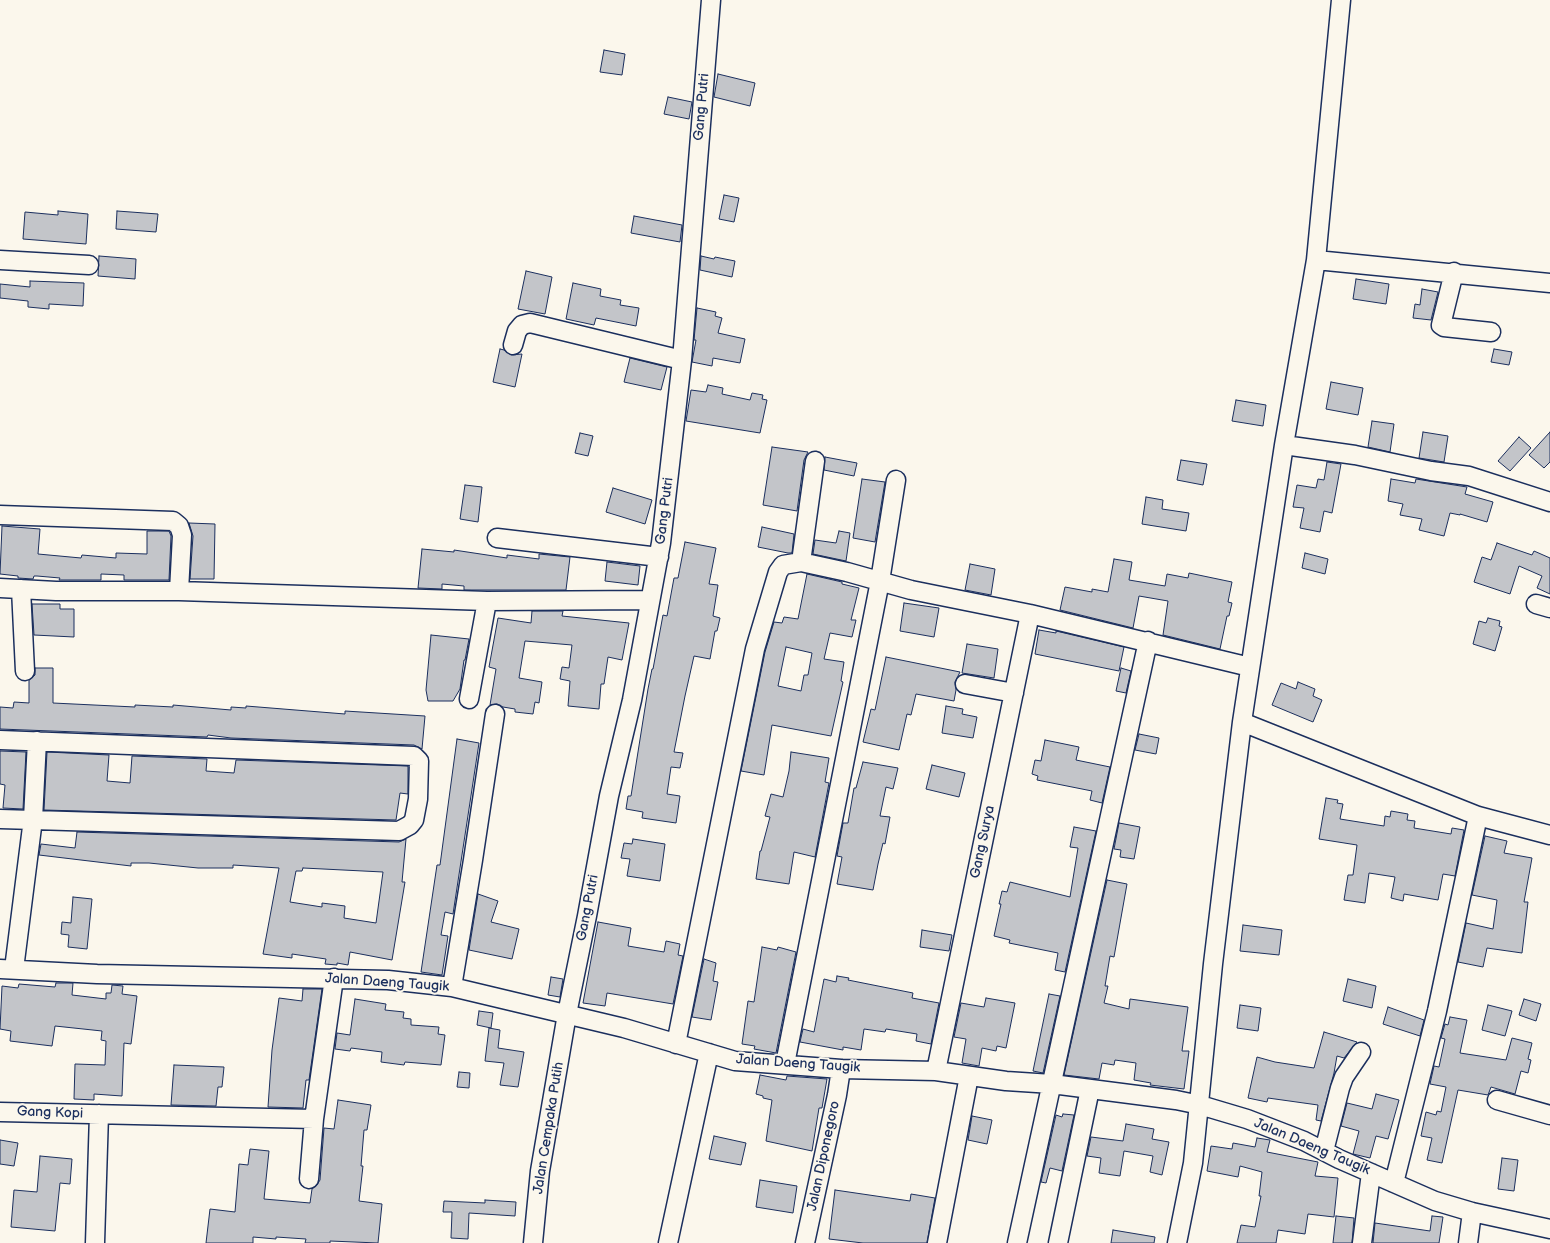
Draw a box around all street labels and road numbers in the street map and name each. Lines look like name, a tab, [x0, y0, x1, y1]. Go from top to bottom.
street label: Gang Putri	[691, 73, 713, 141]
street label: Gang Putri	[653, 477, 677, 545]
street label: Gang Surya	[967, 804, 999, 880]
street label: Gang Putri	[573, 873, 603, 943]
street label: Jalan Daeng Taugik	[324, 970, 450, 996]
street label: Jalan Daeng Taugik	[735, 1051, 861, 1077]
street label: Jalan Cempaka Putih	[530, 1061, 568, 1195]
street label: Jalan Diponegoro	[804, 1099, 844, 1213]
street label: Gang Kopi	[17, 1103, 83, 1123]
street label: Jalan Daeng Taugik	[1251, 1115, 1373, 1179]

